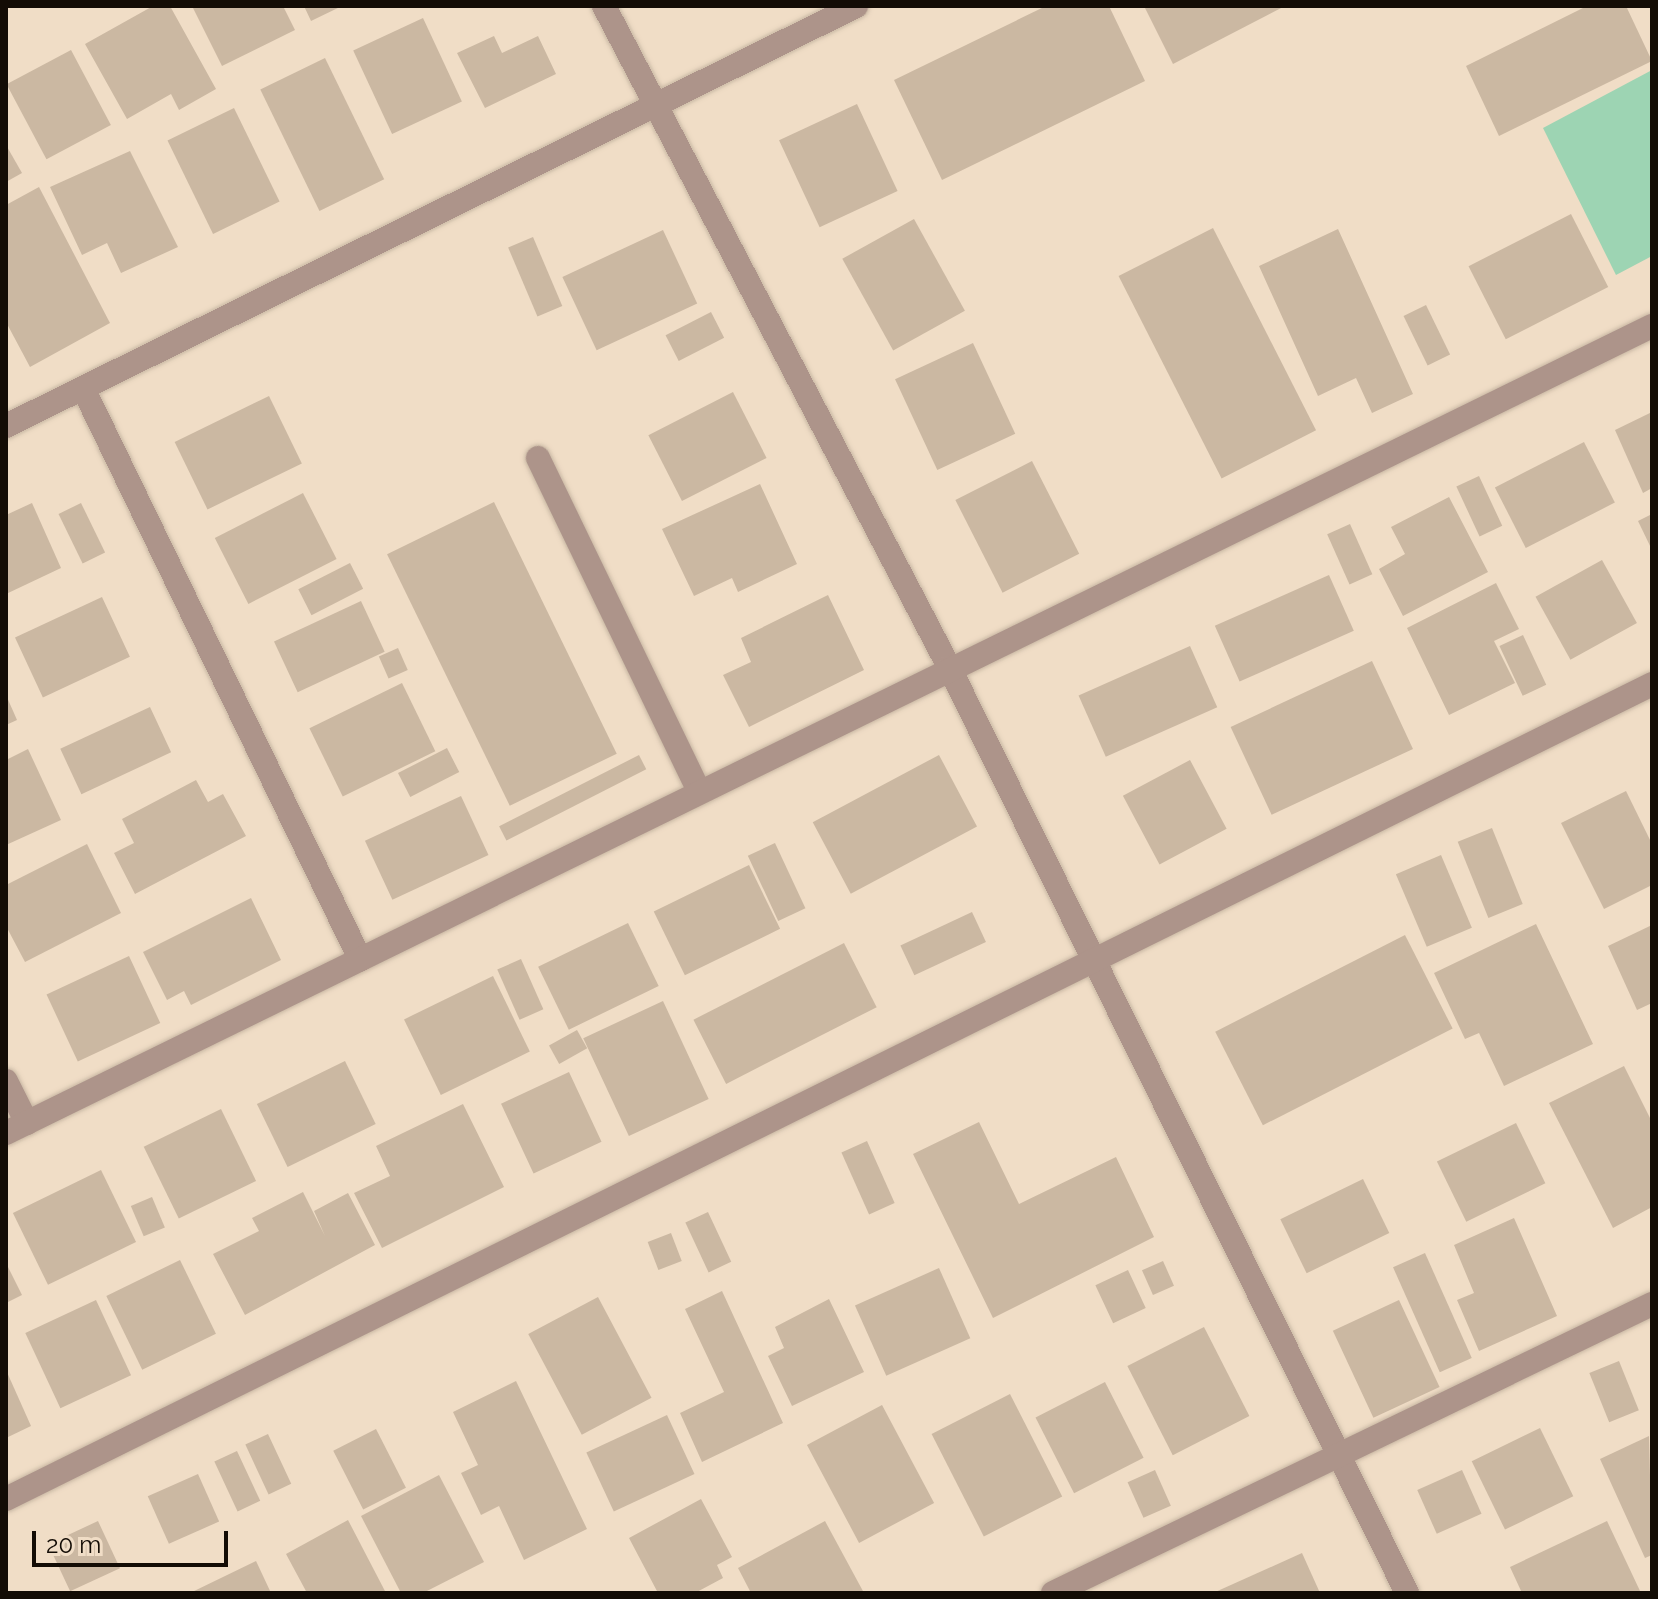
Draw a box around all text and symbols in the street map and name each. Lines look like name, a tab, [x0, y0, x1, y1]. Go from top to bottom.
scale bar	[36, 1515, 232, 1565]
text: 20 m	[46, 1530, 101, 1559]

